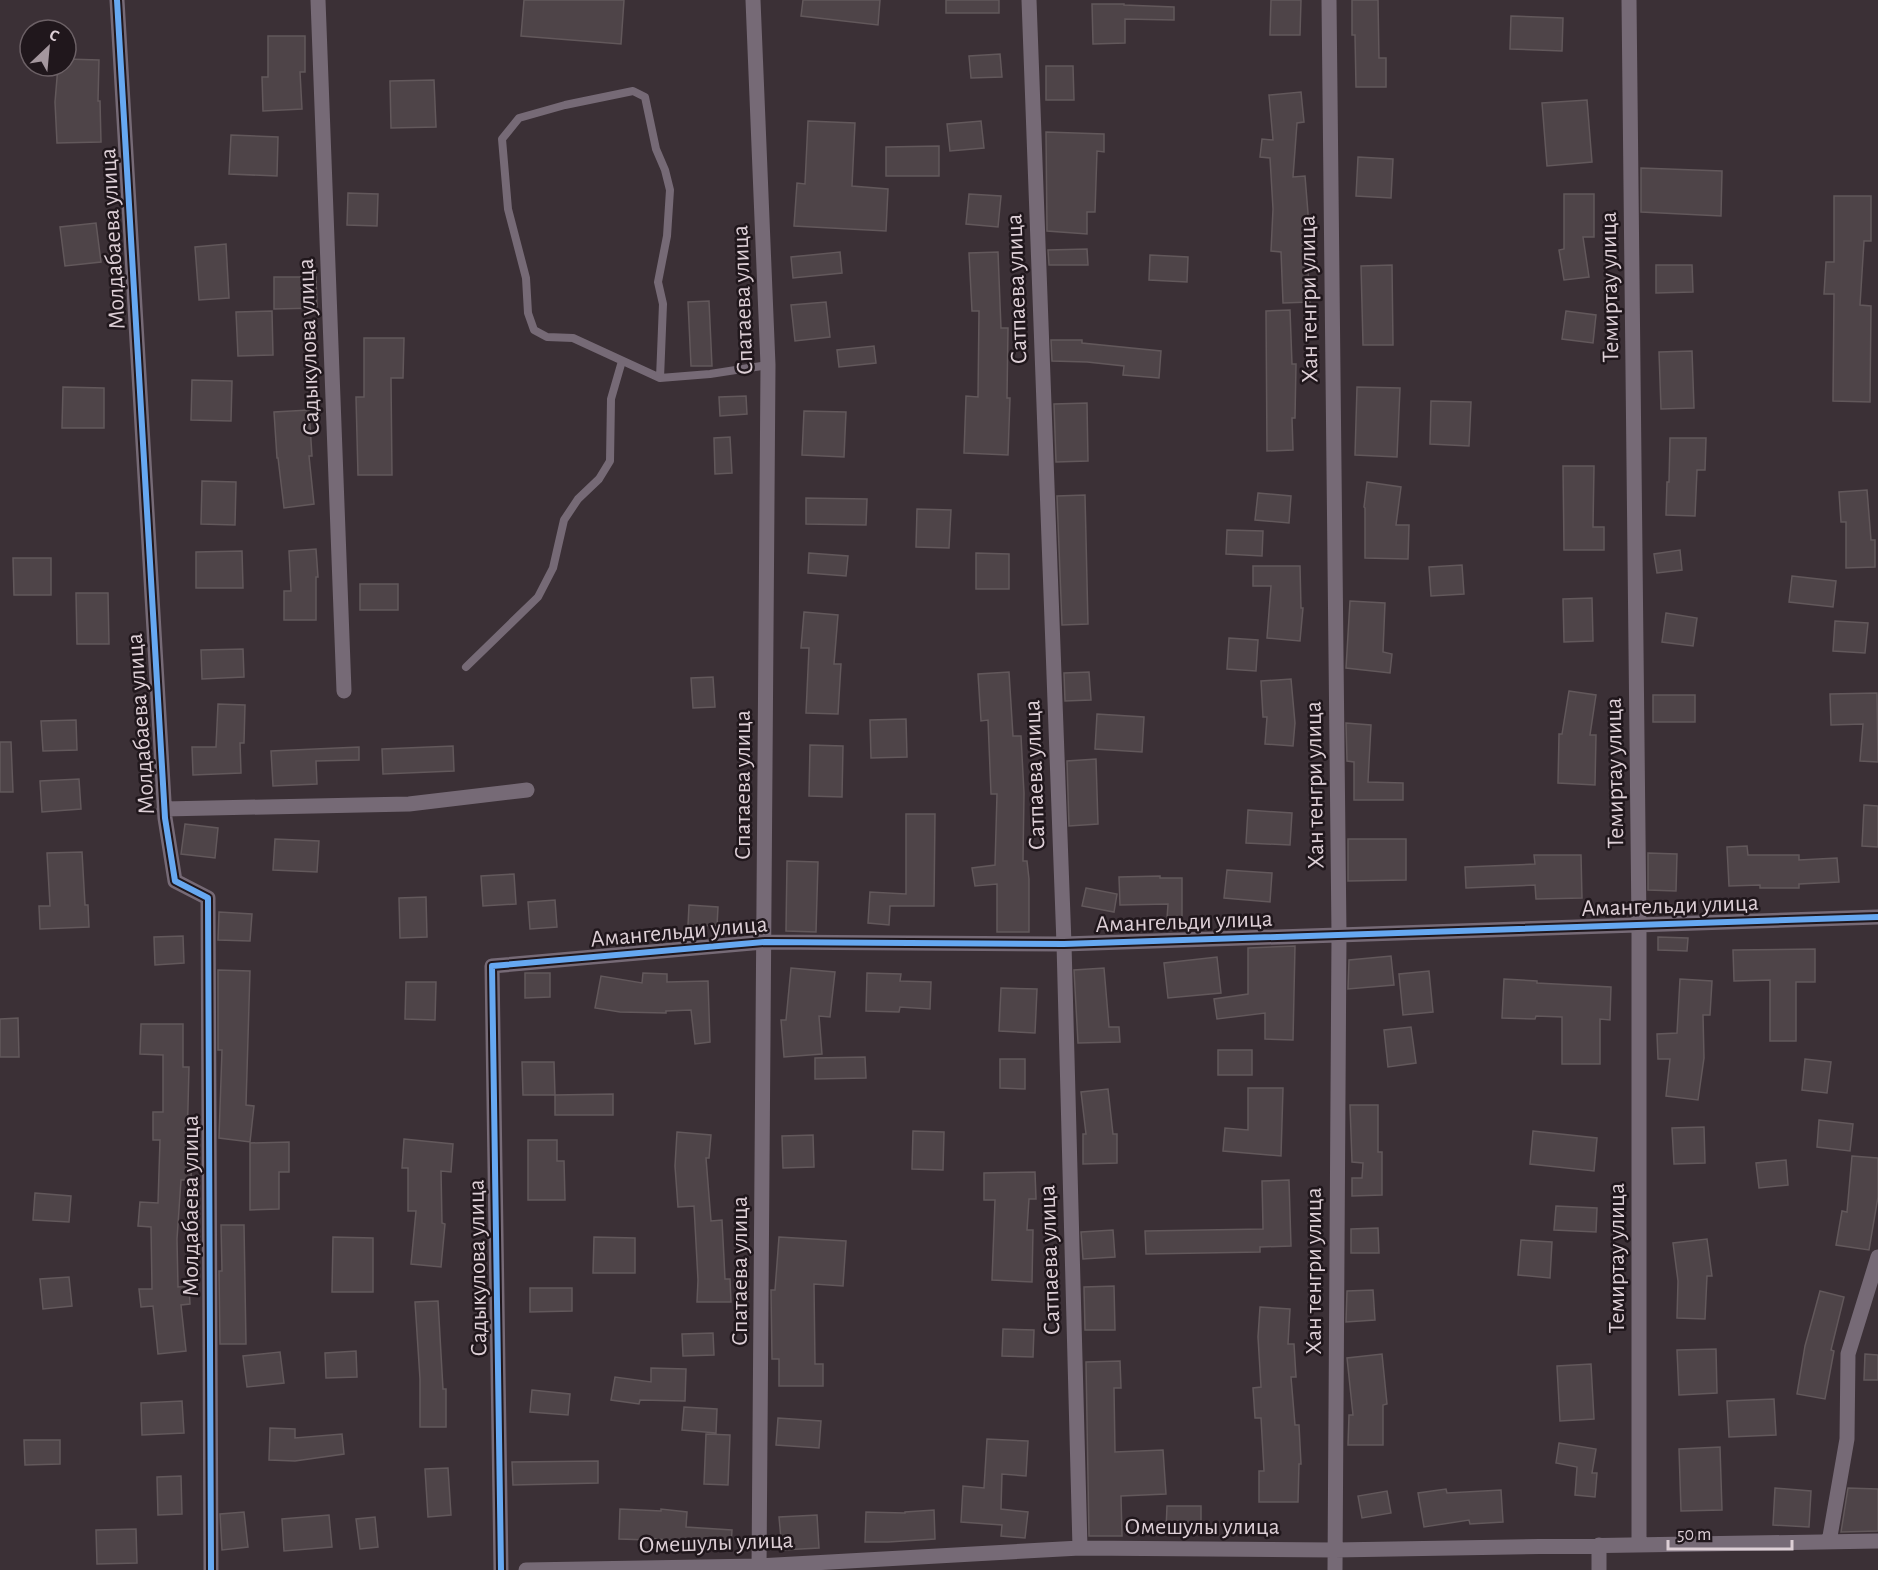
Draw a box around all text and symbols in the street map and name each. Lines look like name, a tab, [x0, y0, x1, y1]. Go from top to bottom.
north arrow	[18, 18, 78, 78]
text: С	[47, 26, 62, 45]
street label: Молдабаева улица	[96, 148, 130, 330]
street label: Темиртау улица	[1597, 211, 1623, 363]
street label: Сатпаева улица	[1002, 213, 1032, 365]
street label: Хан тенгри улица	[1296, 215, 1322, 383]
street label: Спатаева улица	[728, 225, 758, 375]
street label: Садыкулова улица	[294, 258, 324, 436]
street label: Молдабаева улица	[123, 632, 159, 815]
street label: Темиртау улица	[1602, 697, 1628, 849]
street label: Сатпаева улица	[1020, 699, 1050, 851]
street label: Хан тенгри улица	[1302, 701, 1328, 869]
street label: Спатаева улица	[731, 710, 755, 860]
street label: Амангельди улица	[1581, 891, 1759, 921]
street label: Амангельди улица	[1095, 907, 1273, 937]
street label: Амангельди улица	[589, 912, 769, 952]
street label: Молдабаева улица	[179, 1115, 203, 1297]
street label: Садыкулова улица	[464, 1179, 492, 1357]
street label: Темиртау улица	[1605, 1183, 1629, 1333]
street label: Сатпаева улица	[1035, 1184, 1065, 1336]
street label: Хан тенгри улица	[1302, 1187, 1326, 1355]
street label: Спатаева улица	[728, 1196, 752, 1346]
scale bar	[1668, 1513, 1792, 1551]
street label: Омешулы улица	[1124, 1515, 1280, 1539]
text: 50 m	[1677, 1526, 1711, 1544]
street label: Омешулы улица	[638, 1528, 794, 1558]

